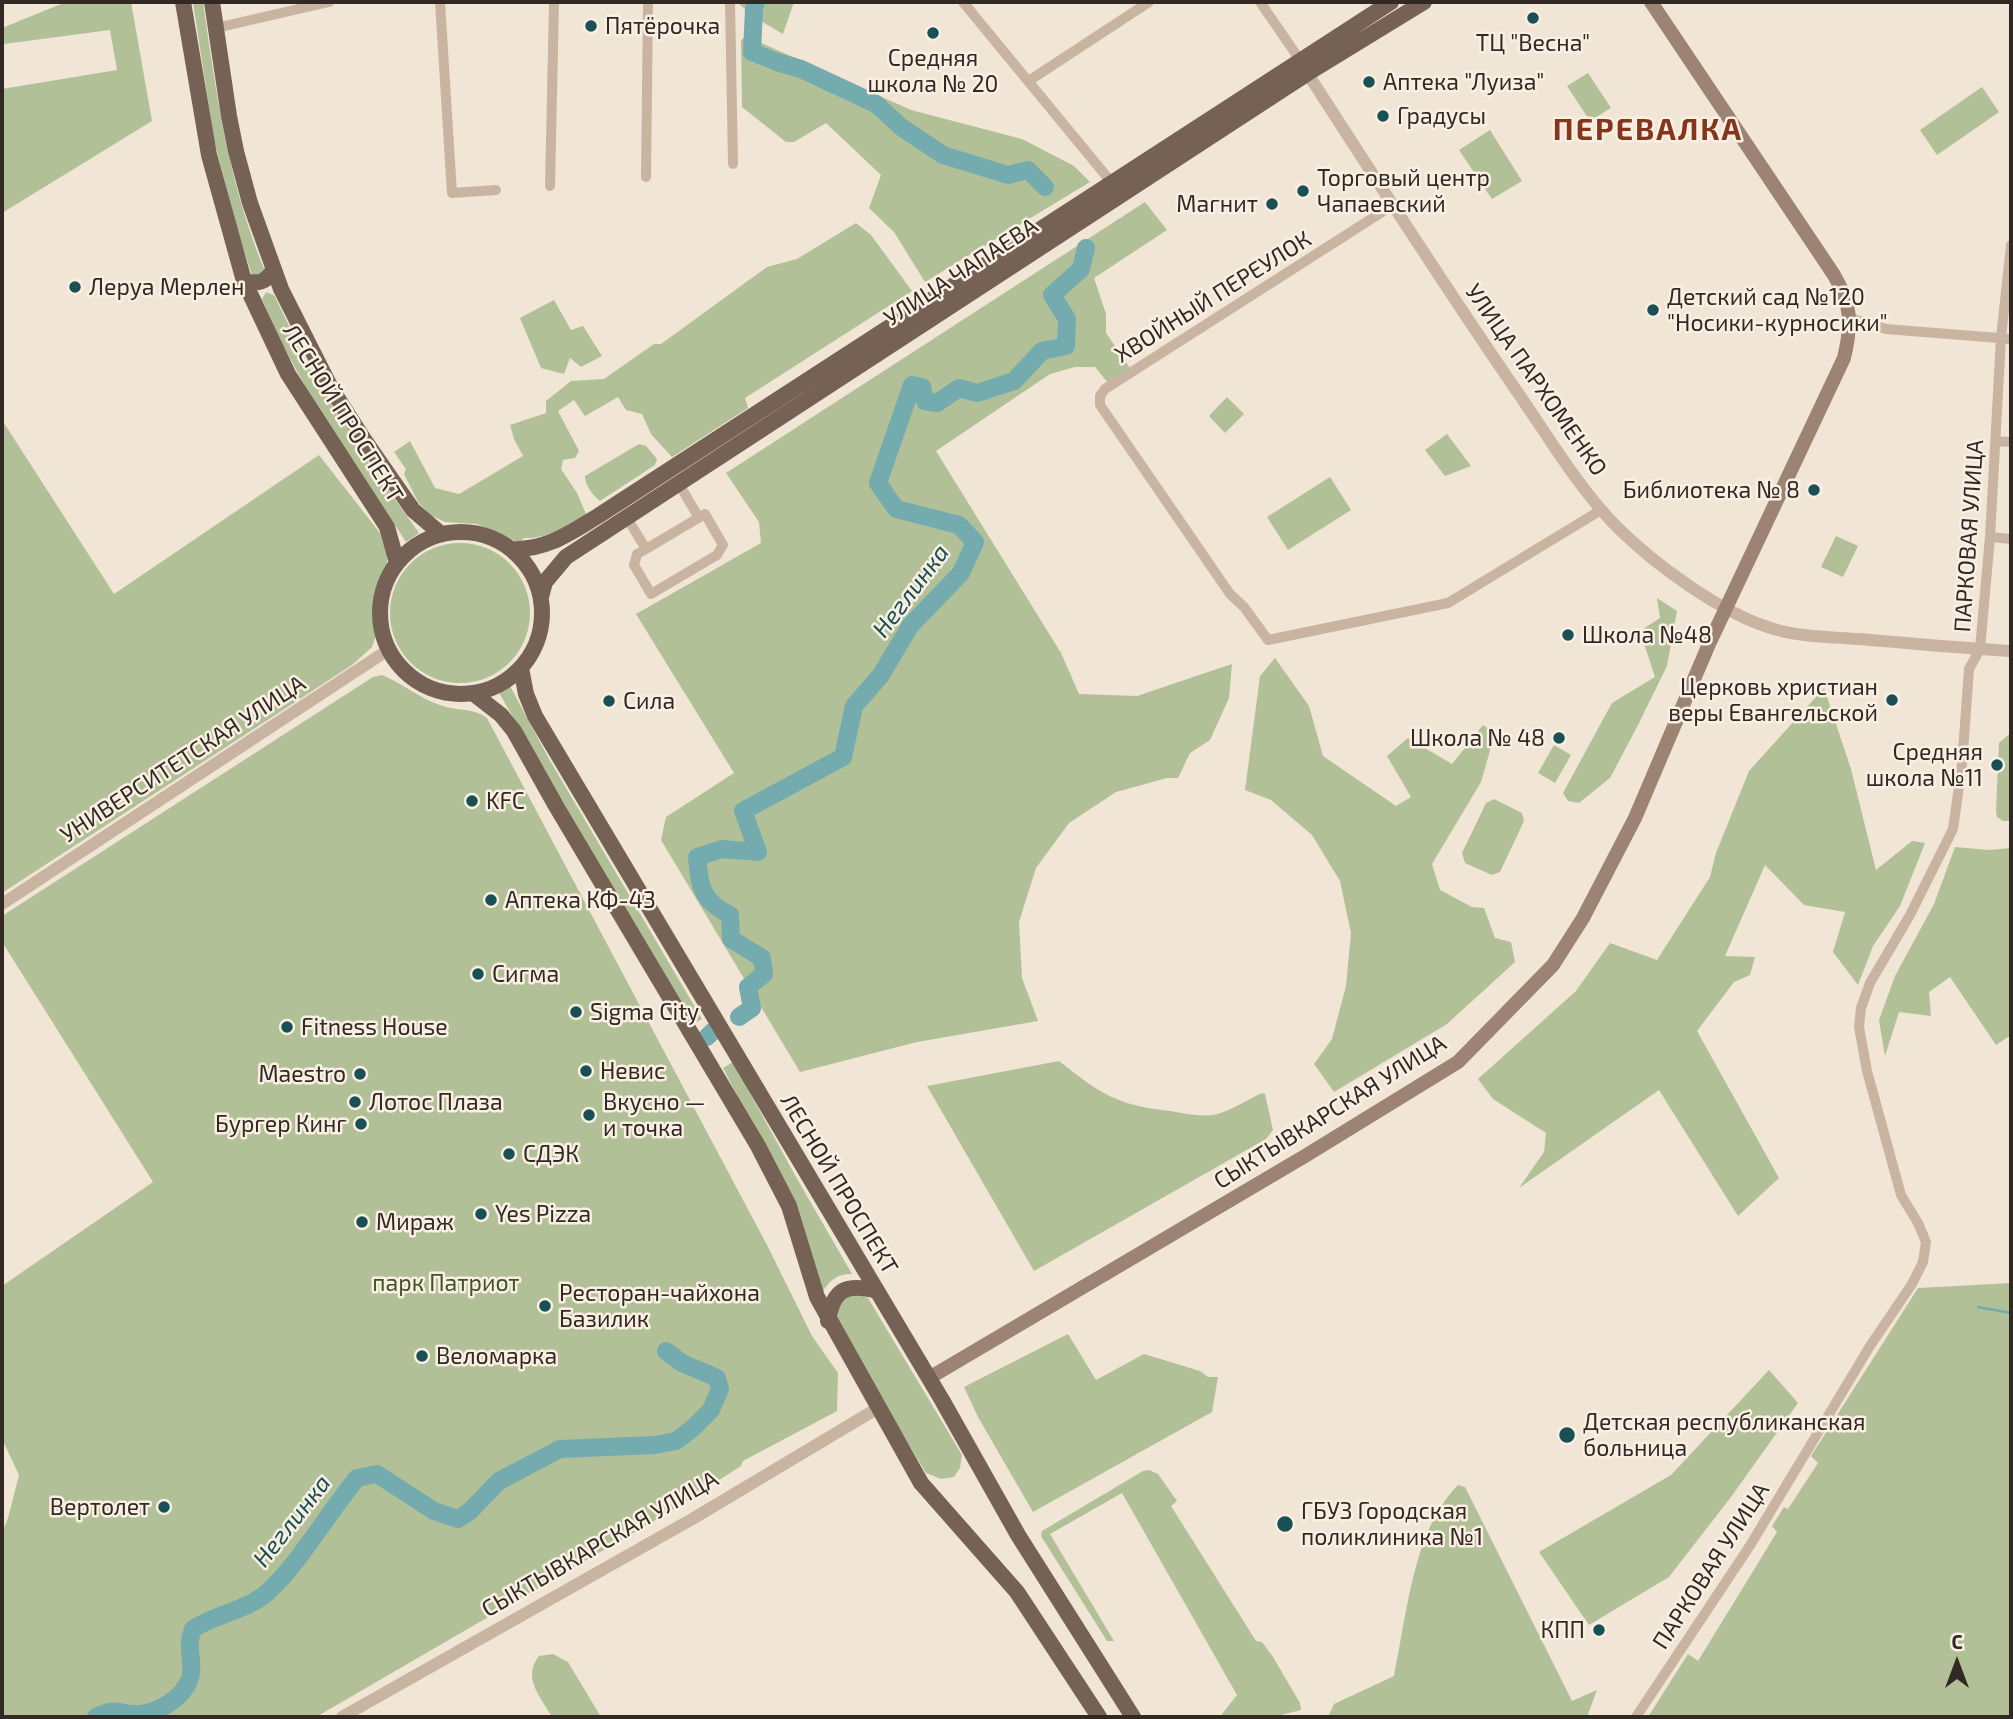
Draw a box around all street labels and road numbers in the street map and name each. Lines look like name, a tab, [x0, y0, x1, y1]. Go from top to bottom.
street label: УЛИЦА ЧАПАЕВА	[879, 212, 1043, 332]
street label: ХВОЙНЫЙ ПЕРЕУЛОК	[1110, 225, 1316, 369]
street label: УЛИЦА ПАРХОМЕНКО	[1459, 279, 1613, 481]
street label: ЛЕСНОЙ ПРОСПЕКТ	[277, 319, 409, 507]
street label: ПАРКОВАЯ УЛИЦА	[1949, 439, 1989, 633]
street label: УНИВЕРСИТЕТСКАЯ УЛИЦА	[55, 669, 311, 849]
street label: СЫКТЫВКАРСКАЯ УЛИЦА	[1209, 1029, 1451, 1195]
street label: ЛЕСНОЙ ПРОСПЕКТ	[774, 1089, 904, 1279]
street label: СЫКТЫВКАРСКАЯ УЛИЦА	[477, 1465, 723, 1623]
street label: ПАРКОВАЯ УЛИЦА	[1647, 1478, 1775, 1654]

